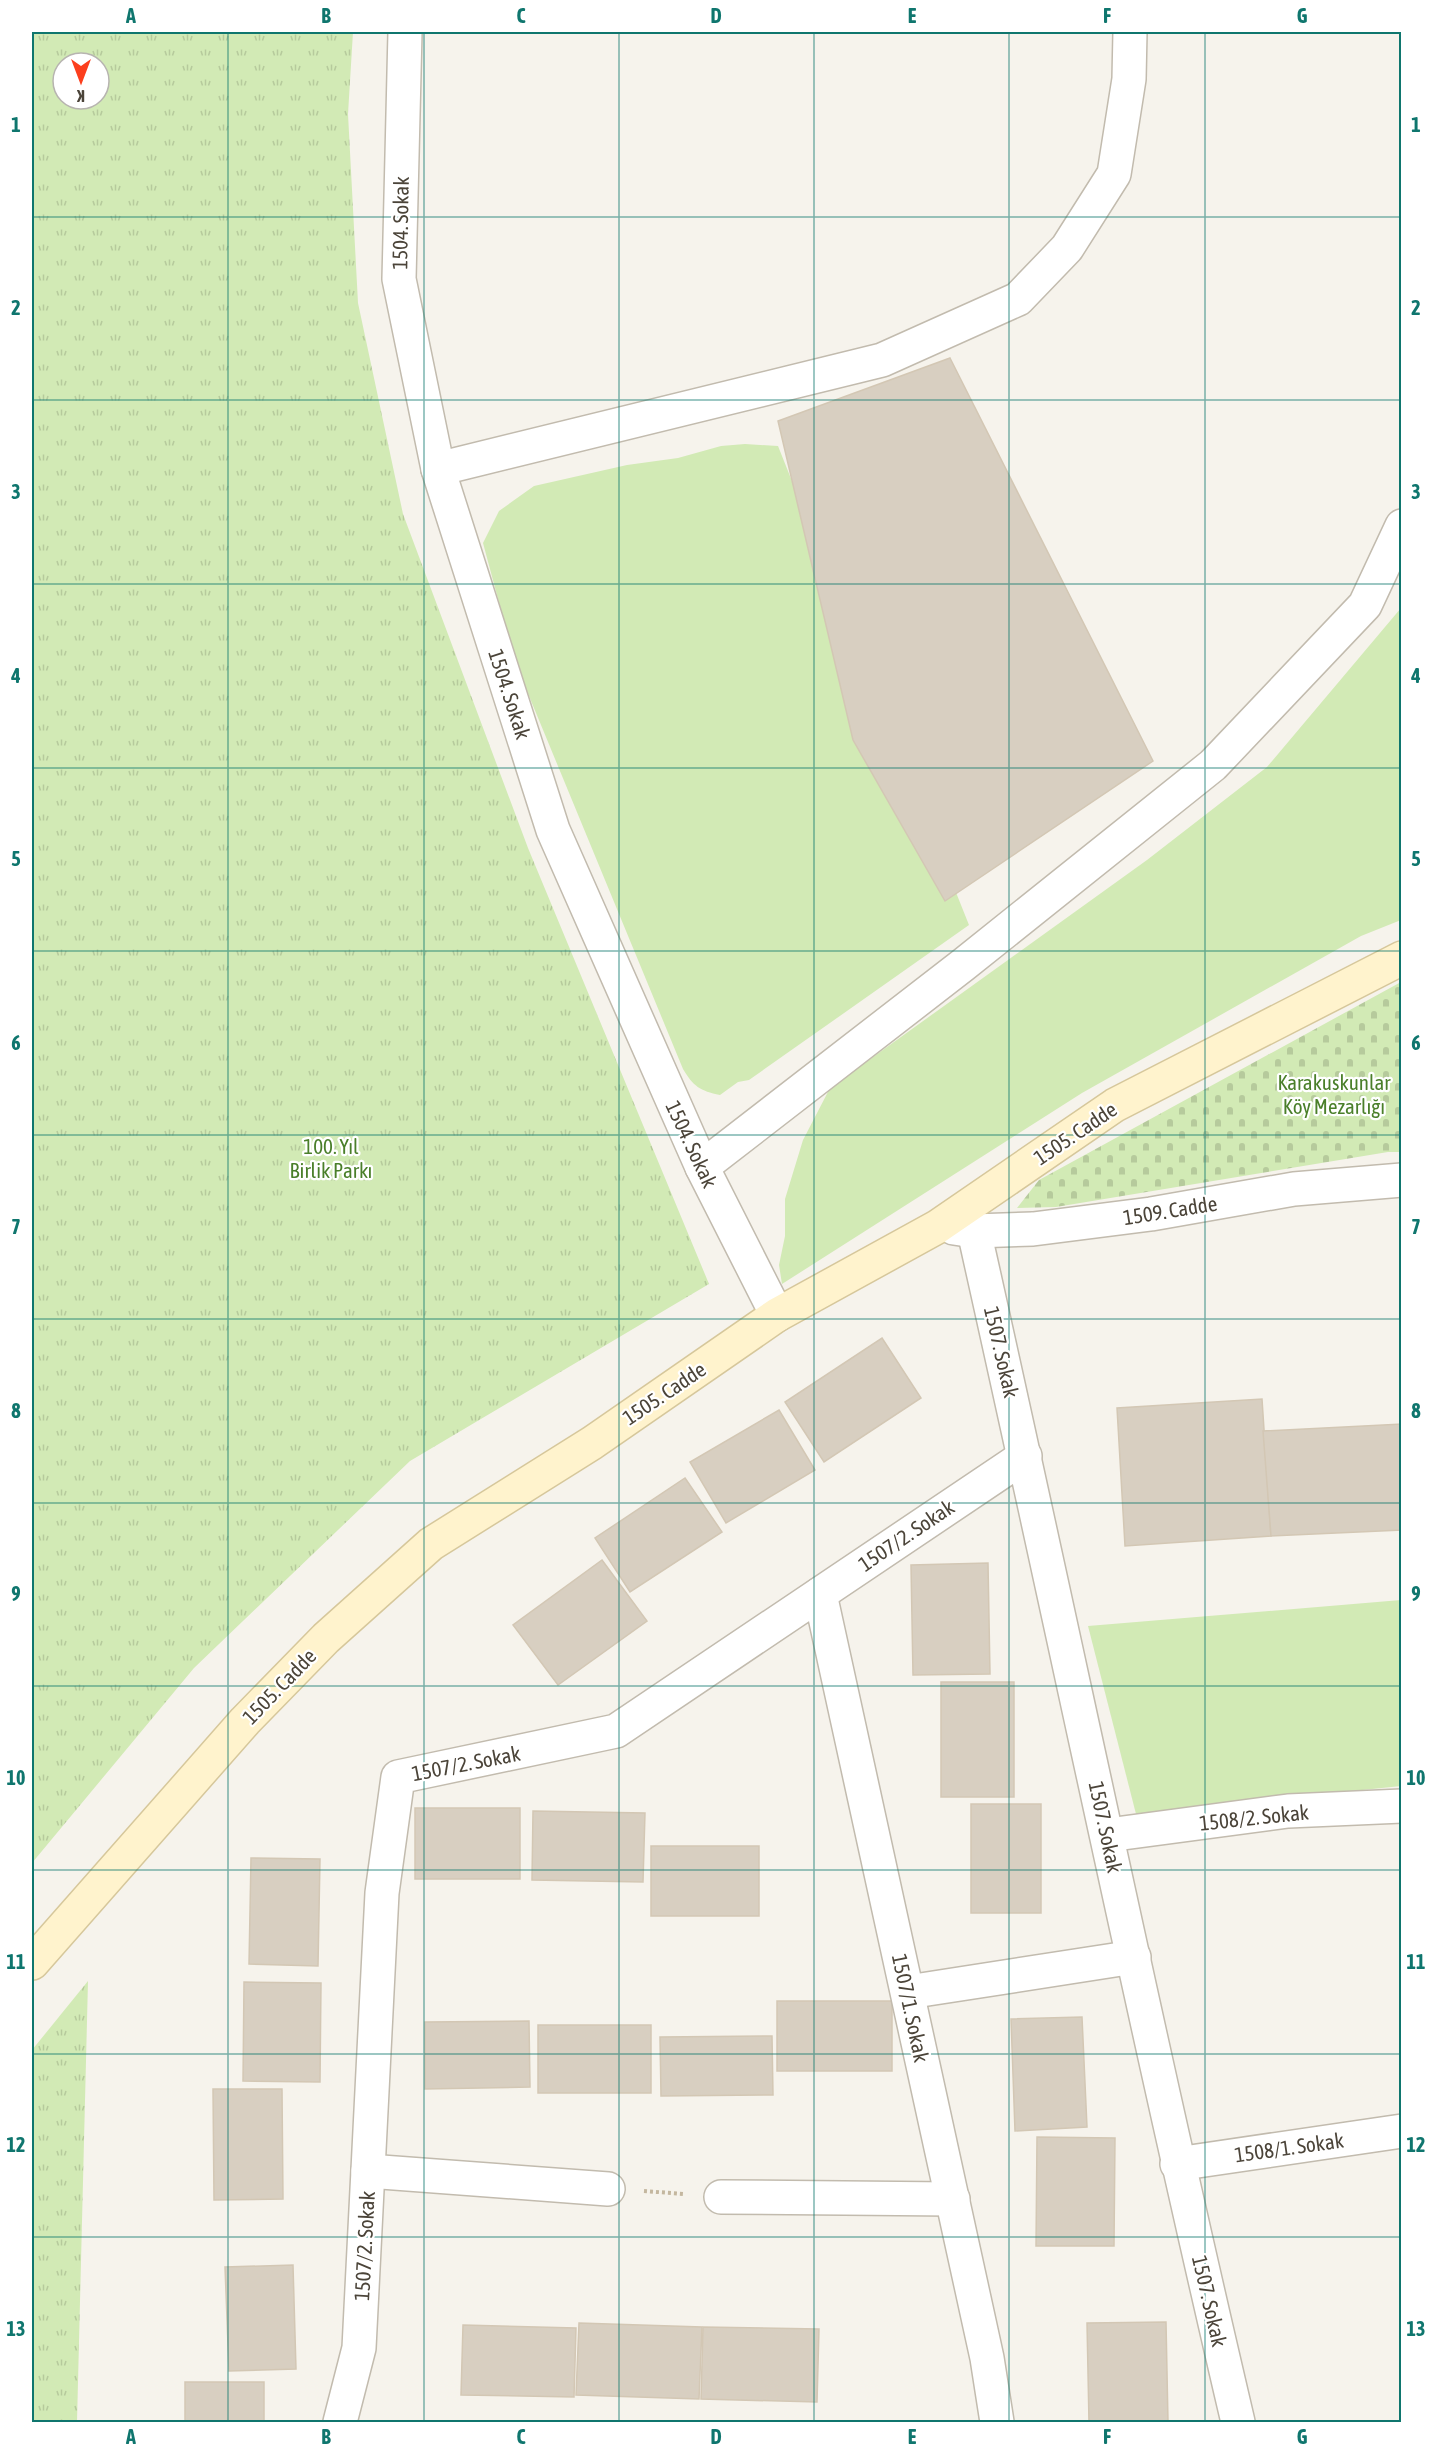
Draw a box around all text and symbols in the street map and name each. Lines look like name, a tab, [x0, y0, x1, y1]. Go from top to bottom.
text: A	[125, 4, 136, 27]
text: B	[321, 4, 331, 27]
text: C	[517, 4, 526, 27]
text: D	[710, 4, 722, 27]
text: E	[908, 4, 917, 27]
text: F	[1103, 4, 1111, 27]
text: G	[1297, 4, 1308, 27]
north arrow	[51, 51, 111, 111]
text: K	[77, 87, 85, 105]
text: 1	[11, 113, 21, 136]
text: 1	[1411, 113, 1421, 136]
street label: 1504. Sokak	[387, 176, 413, 270]
text: 2	[11, 296, 21, 319]
text: 2	[1411, 296, 1421, 319]
text: 3	[11, 480, 21, 503]
text: 3	[1411, 480, 1421, 503]
street label: 1504. Sokak	[484, 646, 536, 742]
text: 4	[10, 664, 21, 687]
text: 4	[1410, 664, 1421, 687]
text: 5	[11, 847, 21, 870]
text: 5	[1411, 847, 1421, 870]
text: 6	[11, 1031, 21, 1054]
text: 6	[1411, 1031, 1421, 1054]
park label: Karakuskunlar Köy Mezarlığı	[1277, 1070, 1391, 1118]
street label: 1504. Sokak	[661, 1097, 723, 1191]
street label: 1505. Cadde	[1029, 1097, 1121, 1169]
park label: 100. Yıl Birlik Parkı	[290, 1134, 372, 1182]
street label: 1509. Cadde	[1121, 1191, 1219, 1229]
text: 7	[11, 1215, 21, 1238]
text: 7	[1411, 1215, 1421, 1238]
street label: 1507. Sokak	[980, 1304, 1024, 1400]
street label: 1505. Cadde	[618, 1357, 710, 1429]
text: 8	[11, 1399, 21, 1422]
text: 8	[1411, 1399, 1421, 1422]
street label: 1507/2. Sokak	[854, 1494, 958, 1576]
text: 9	[11, 1582, 21, 1605]
text: 9	[1411, 1582, 1421, 1605]
street label: 1505. Cadde	[237, 1644, 321, 1728]
street label: 1507/2. Sokak	[410, 1741, 522, 1785]
text: 10	[7, 1766, 25, 1789]
text: 10	[1407, 1766, 1425, 1789]
street label: 1507. Sokak	[1085, 1779, 1127, 1875]
street label: 1508/2. Sokak	[1198, 1799, 1310, 1835]
text: 11	[7, 1950, 25, 1973]
text: 11	[1407, 1950, 1425, 1973]
street label: 1507/1. Sokak	[888, 1952, 934, 2064]
street label: 1508/1. Sokak	[1233, 2127, 1345, 2167]
text: 12	[7, 2133, 25, 2156]
text: 12	[1407, 2133, 1425, 2156]
street label: 1507/2. Sokak	[349, 2190, 379, 2302]
street label: 1507. Sokak	[1188, 2253, 1232, 2349]
text: 13	[7, 2317, 25, 2340]
text: 13	[1407, 2317, 1425, 2340]
text: A	[125, 2425, 136, 2448]
text: B	[321, 2425, 331, 2448]
text: C	[517, 2425, 526, 2448]
text: D	[710, 2425, 722, 2448]
text: E	[908, 2425, 917, 2448]
text: F	[1103, 2425, 1111, 2448]
text: G	[1297, 2425, 1308, 2448]

